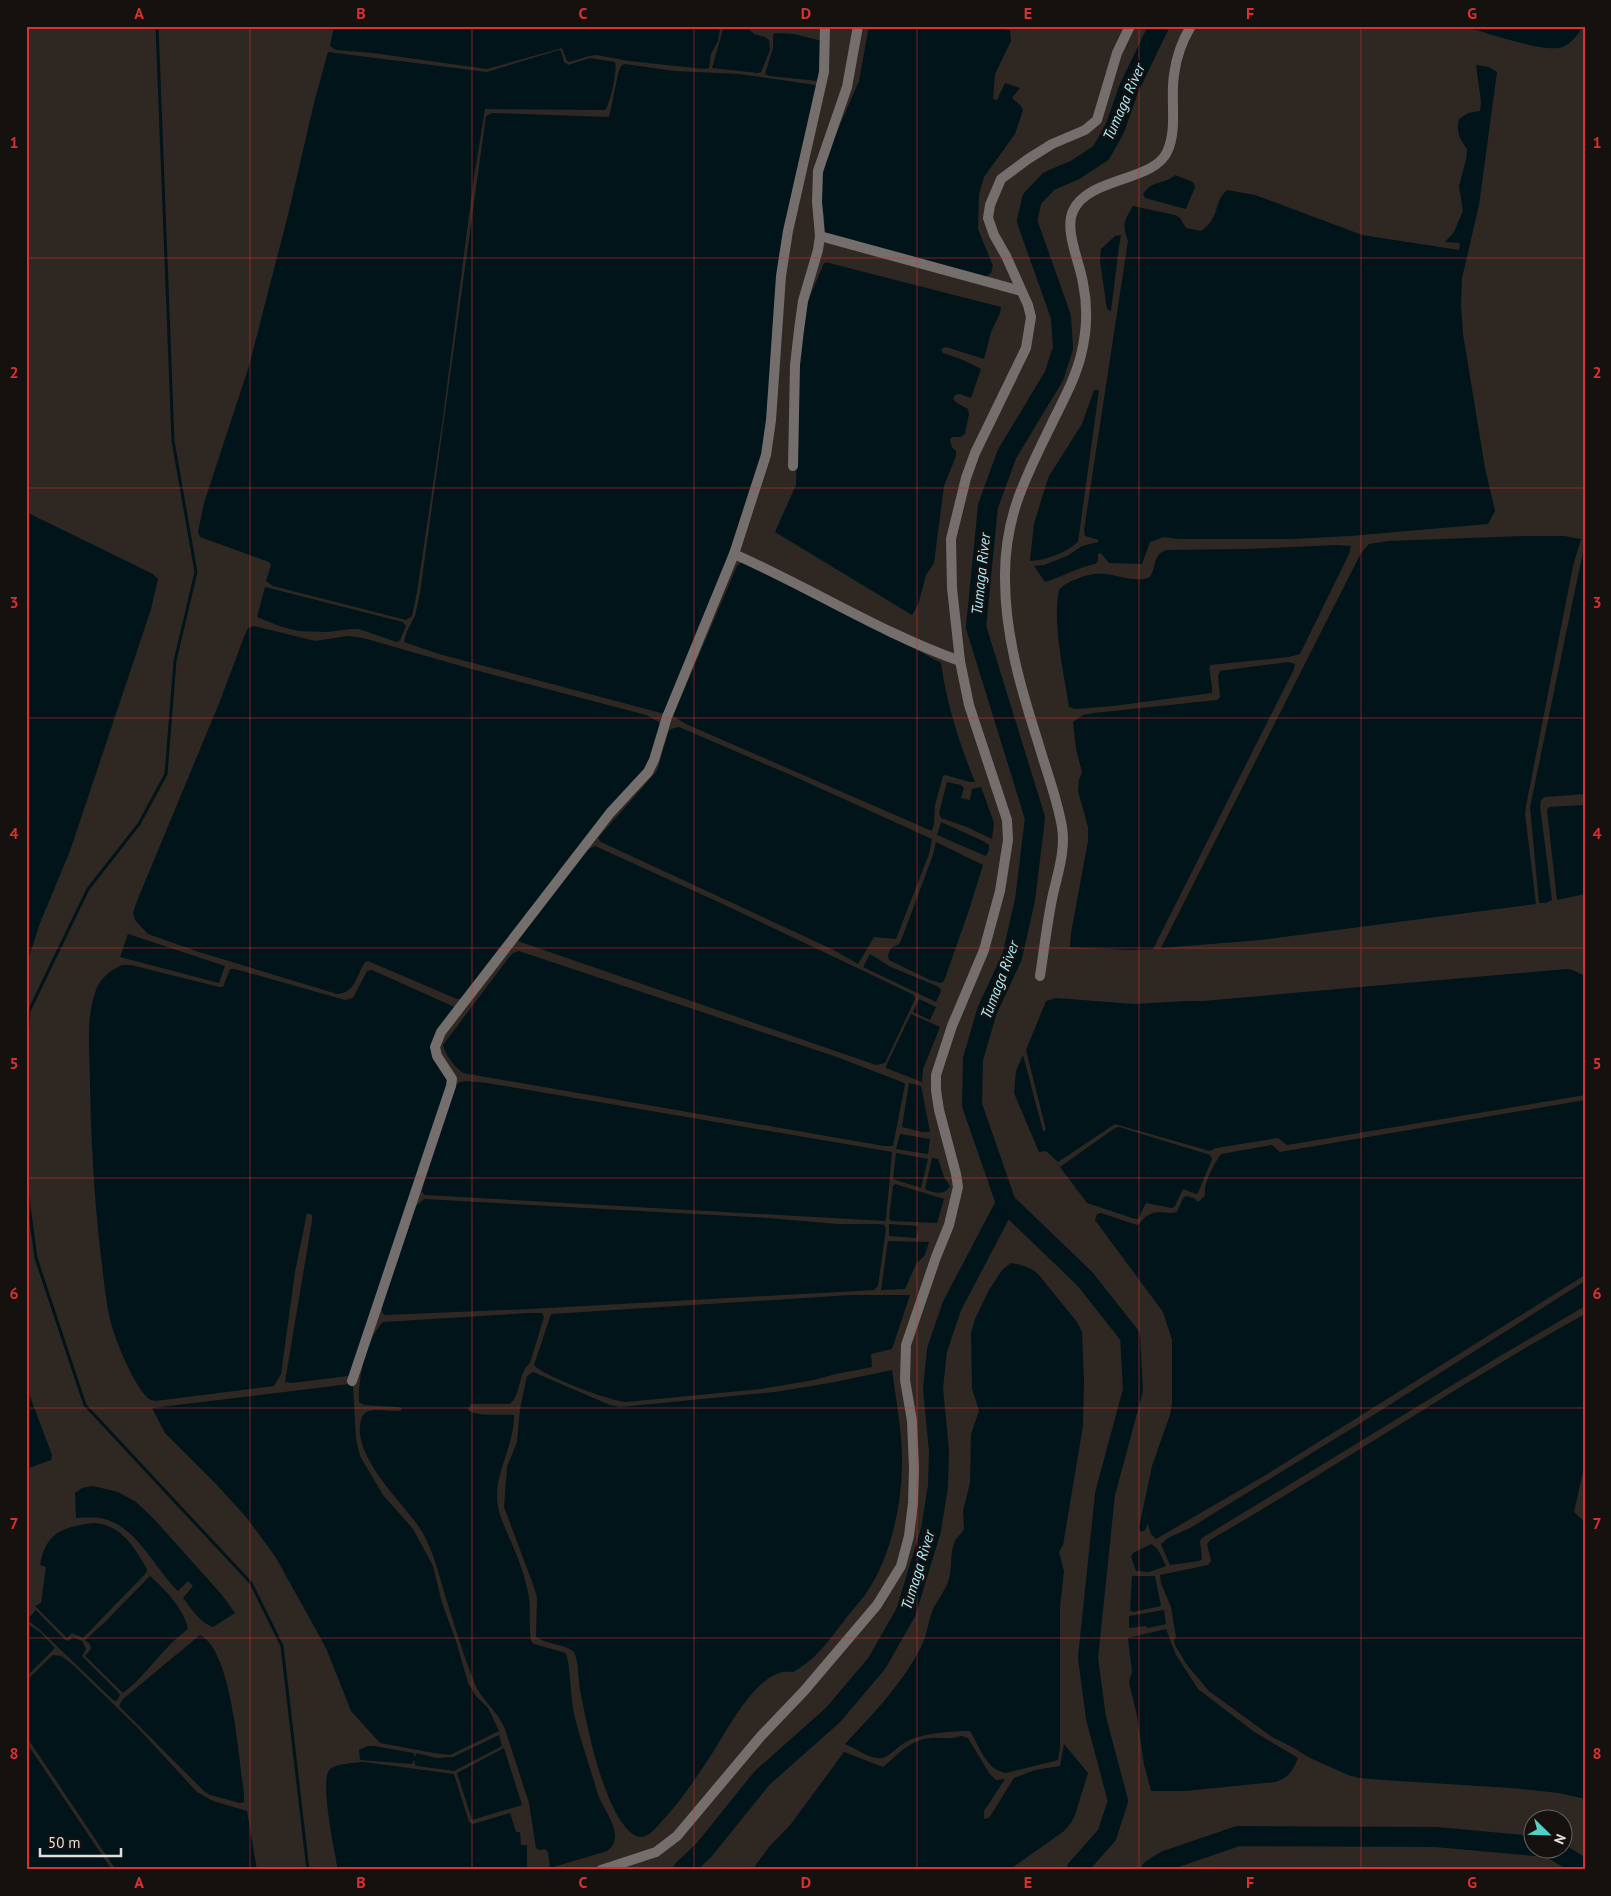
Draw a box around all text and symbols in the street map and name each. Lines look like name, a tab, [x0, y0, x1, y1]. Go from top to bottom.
text: A	[134, 3, 144, 23]
text: B	[356, 3, 366, 23]
text: C	[579, 3, 588, 23]
text: D	[801, 3, 811, 23]
text: E	[1024, 3, 1032, 23]
text: F	[1246, 3, 1254, 23]
text: G	[1467, 3, 1477, 23]
water label: Tumaga River	[1098, 59, 1149, 143]
text: 1	[9, 132, 19, 152]
text: 1	[1592, 132, 1602, 152]
text: 2	[9, 362, 19, 382]
text: 2	[1592, 362, 1602, 382]
water label: Tumaga River	[967, 531, 994, 616]
text: 3	[9, 592, 19, 612]
text: 3	[1592, 592, 1602, 612]
text: 4	[9, 823, 19, 843]
text: 4	[1592, 823, 1602, 843]
water label: Tumaga River	[976, 937, 1023, 1022]
text: 5	[9, 1053, 19, 1073]
text: 5	[1592, 1053, 1602, 1073]
text: 6	[9, 1283, 19, 1303]
text: 6	[1592, 1283, 1602, 1303]
text: 7	[9, 1513, 19, 1533]
text: 7	[1592, 1513, 1602, 1533]
water label: Tumaga River	[896, 1527, 939, 1612]
text: 8	[9, 1743, 19, 1763]
text: 8	[1592, 1743, 1602, 1763]
north arrow	[1524, 1808, 1574, 1858]
scale bar	[40, 1826, 121, 1858]
text: N	[1550, 1831, 1570, 1847]
text: 50 m	[48, 1833, 81, 1852]
text: A	[134, 1872, 144, 1892]
text: B	[356, 1872, 366, 1892]
text: C	[579, 1872, 588, 1892]
text: D	[801, 1872, 811, 1892]
text: E	[1024, 1872, 1032, 1892]
text: F	[1246, 1872, 1254, 1892]
text: G	[1467, 1872, 1477, 1892]

